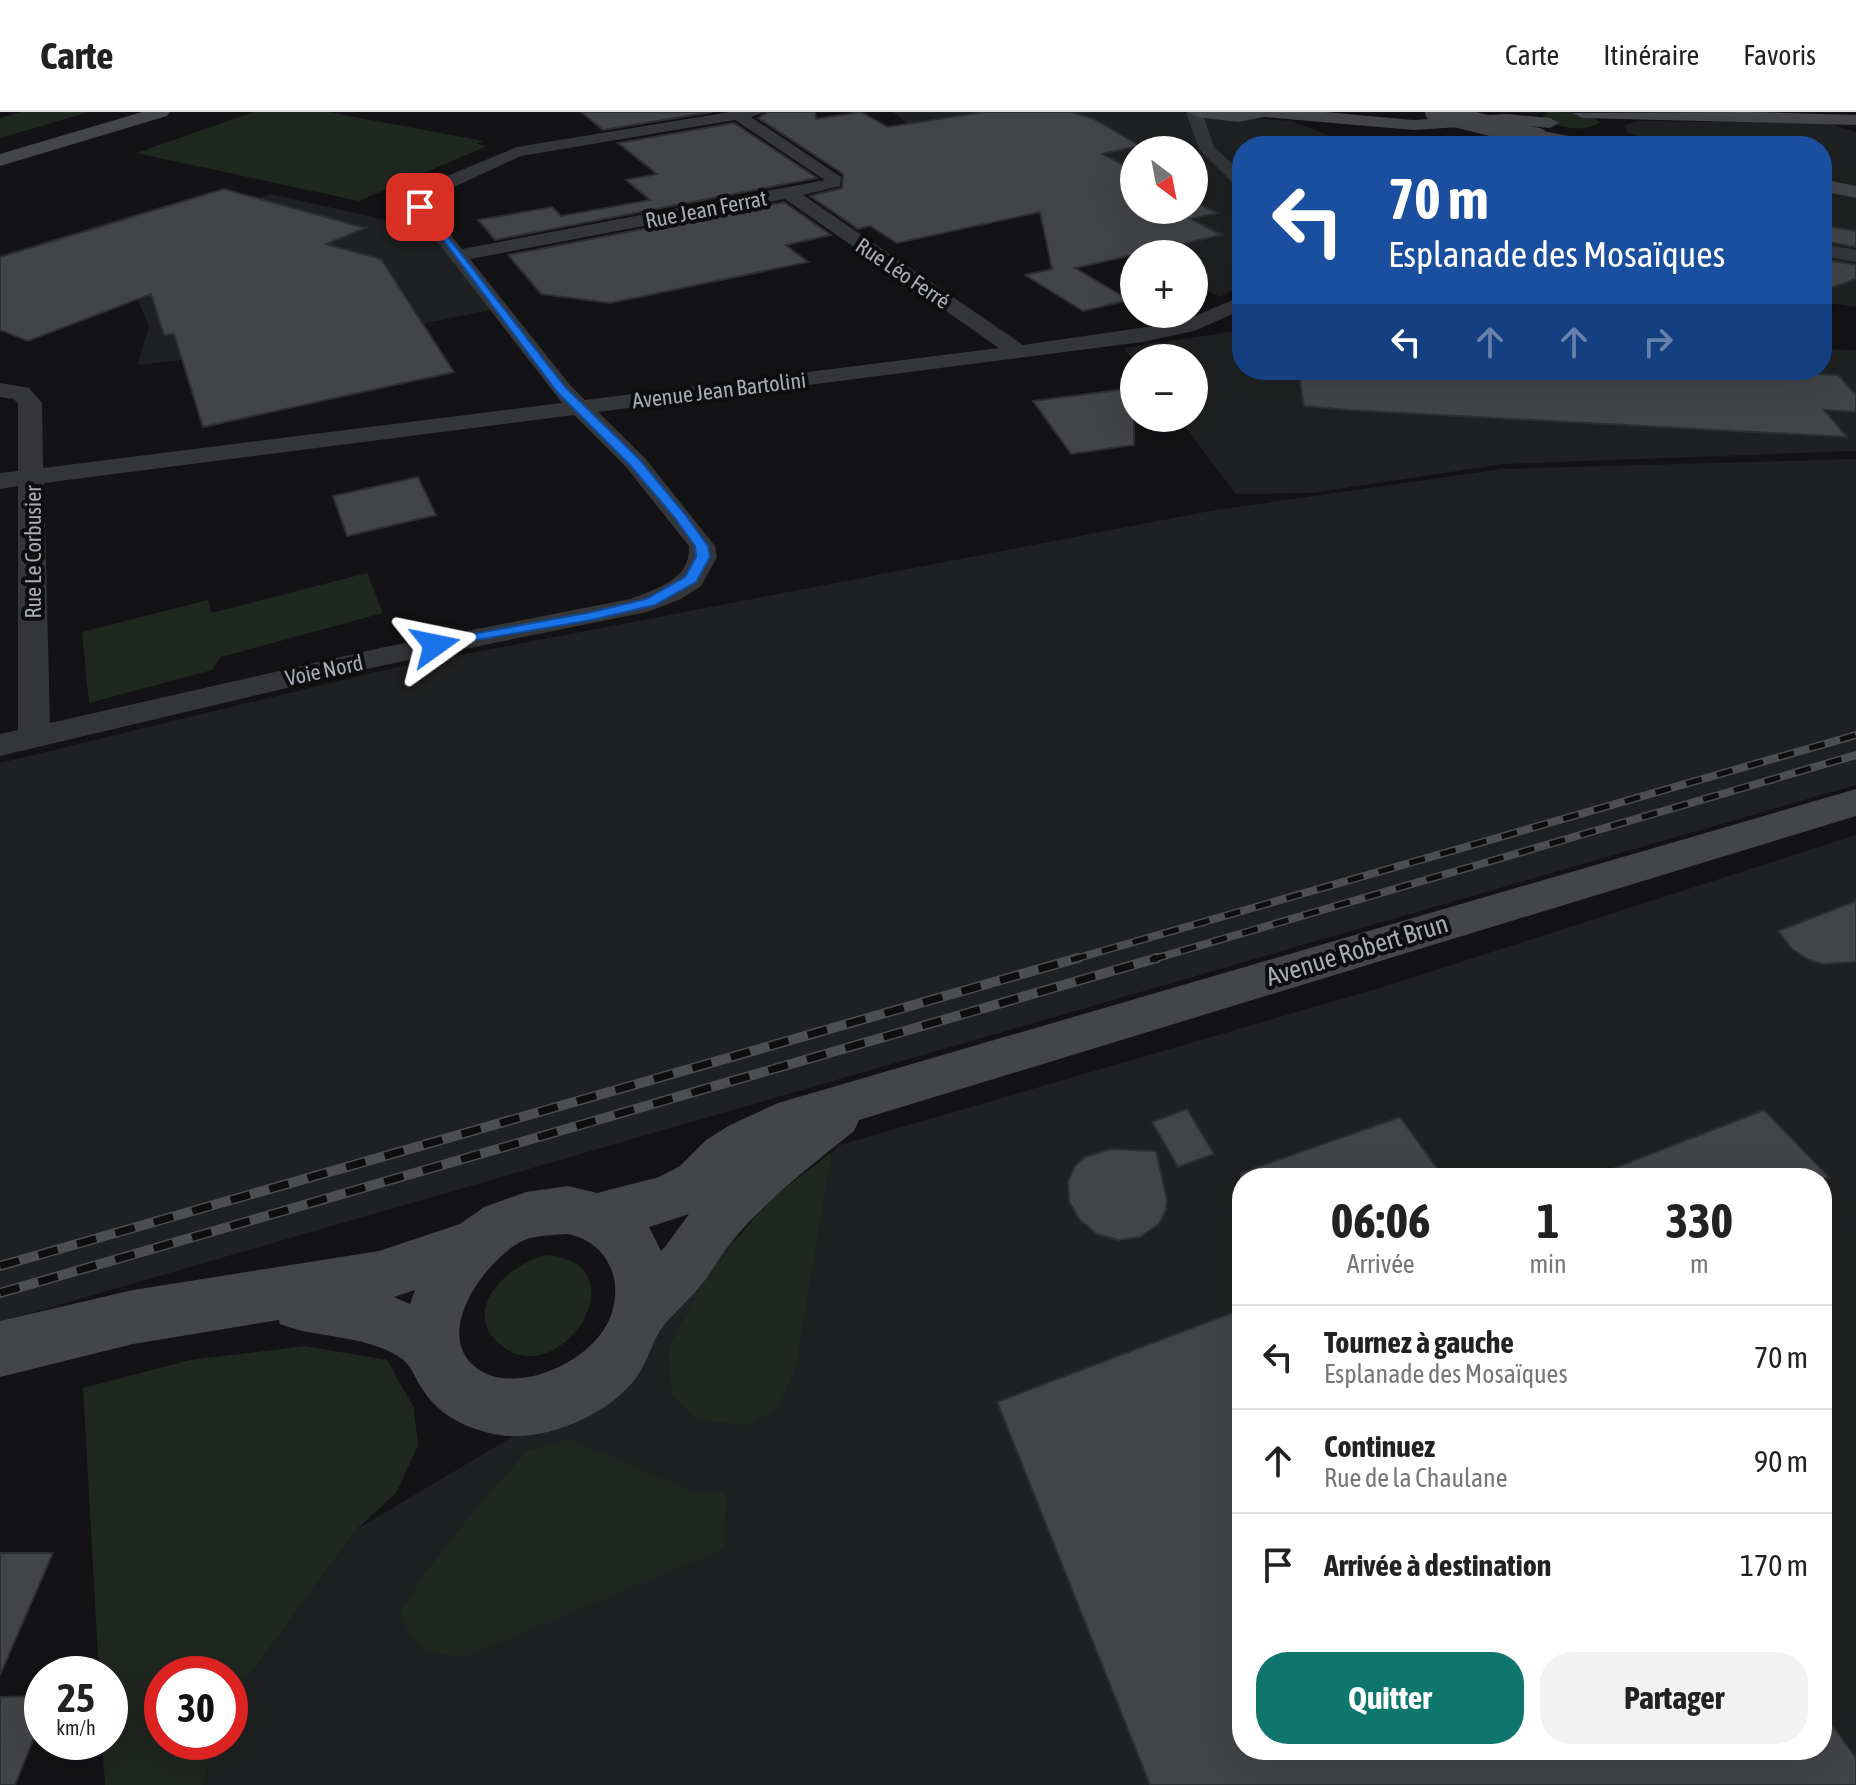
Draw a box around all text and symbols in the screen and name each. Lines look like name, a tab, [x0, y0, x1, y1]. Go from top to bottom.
text: Carte	[40, 34, 113, 77]
text: Carte	[1505, 39, 1559, 71]
text: Itinéraire	[1603, 39, 1699, 71]
text: Favoris	[1743, 39, 1816, 71]
north arrow	[1120, 136, 1208, 224]
map controls	[1120, 136, 1208, 432]
text: 70 m	[1388, 167, 1489, 231]
icon: left	[1256, 168, 1360, 272]
pin	[386, 173, 454, 241]
street label: Rue Jean Ferrat	[643, 184, 769, 234]
icon: arrive	[398, 185, 442, 229]
street label: Rue Léo Ferré	[851, 232, 955, 314]
text: Esplanade des Mosaïques	[1388, 233, 1725, 275]
button: +	[1120, 240, 1208, 328]
icon: left	[1384, 320, 1428, 364]
icon: ahead	[1468, 320, 1512, 364]
icon: ahead	[1552, 320, 1596, 364]
icon: right	[1636, 320, 1680, 364]
button: −	[1120, 344, 1208, 432]
street label: Avenue Jean Bartolini	[631, 366, 807, 414]
street label: Rue Le Corbusier	[20, 485, 46, 619]
position arrow	[393, 603, 477, 687]
street label: Voie Nord	[283, 649, 365, 691]
street label: Avenue Robert Brun	[1262, 908, 1452, 992]
text: 06:06	[1331, 1193, 1431, 1248]
text: 1	[1537, 1193, 1559, 1248]
text: 330	[1666, 1193, 1733, 1248]
text: Arrivée	[1347, 1249, 1415, 1279]
text: min	[1529, 1249, 1567, 1279]
text: m	[1690, 1249, 1709, 1279]
text: Tournez à gauche	[1324, 1325, 1514, 1359]
icon: left	[1256, 1335, 1300, 1379]
text: 70 m	[1754, 1340, 1808, 1374]
text: Esplanade des Mosaïques	[1324, 1359, 1568, 1389]
text: Continuez	[1324, 1429, 1435, 1463]
icon: ahead	[1256, 1439, 1300, 1483]
text: 90 m	[1754, 1444, 1808, 1478]
text: Rue de la Chaulane	[1324, 1463, 1508, 1493]
icon: arrive	[1256, 1543, 1300, 1587]
text: Arrivée à destination	[1324, 1548, 1551, 1582]
text: 170 m	[1740, 1548, 1808, 1582]
button: Quitter	[1256, 1652, 1524, 1744]
button: Partager	[1540, 1652, 1808, 1744]
speed limit sign: 30	[144, 1656, 248, 1760]
text: 25	[57, 1675, 95, 1720]
text: km/h	[56, 1716, 96, 1739]

